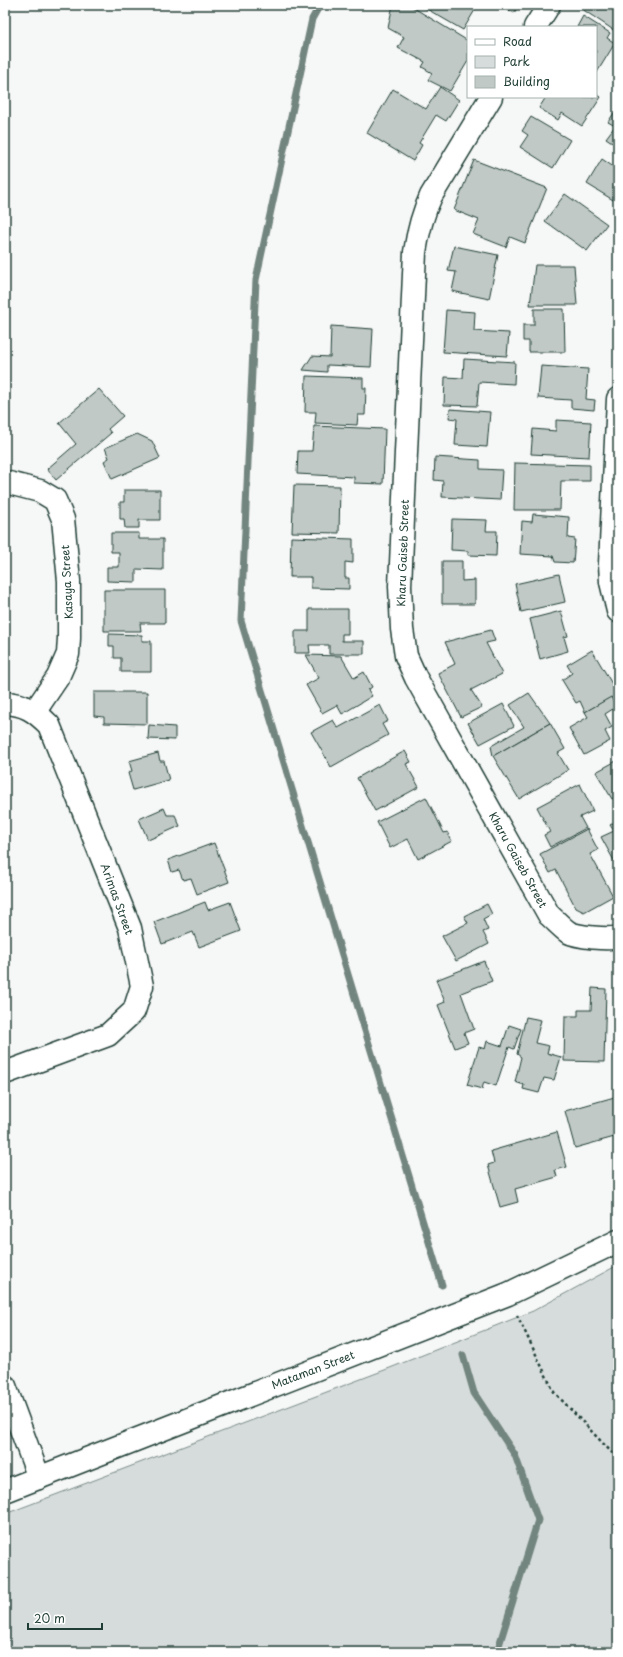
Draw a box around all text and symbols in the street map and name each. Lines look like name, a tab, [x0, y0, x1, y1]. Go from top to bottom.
legend	[467, 26, 597, 98]
text: Road	[503, 32, 532, 50]
text: Park	[503, 52, 530, 70]
text: Building	[503, 72, 550, 90]
street label: Kharu Gaiseb Street	[392, 499, 413, 607]
street label: Kasaya Street	[56, 544, 77, 620]
street label: Kharu Gaiseb Street	[485, 809, 552, 911]
street label: Arimas Street	[97, 861, 138, 937]
street label: Mataman Street	[269, 1346, 357, 1393]
scale bar	[28, 1605, 102, 1631]
text: 20 m	[34, 1609, 65, 1627]

